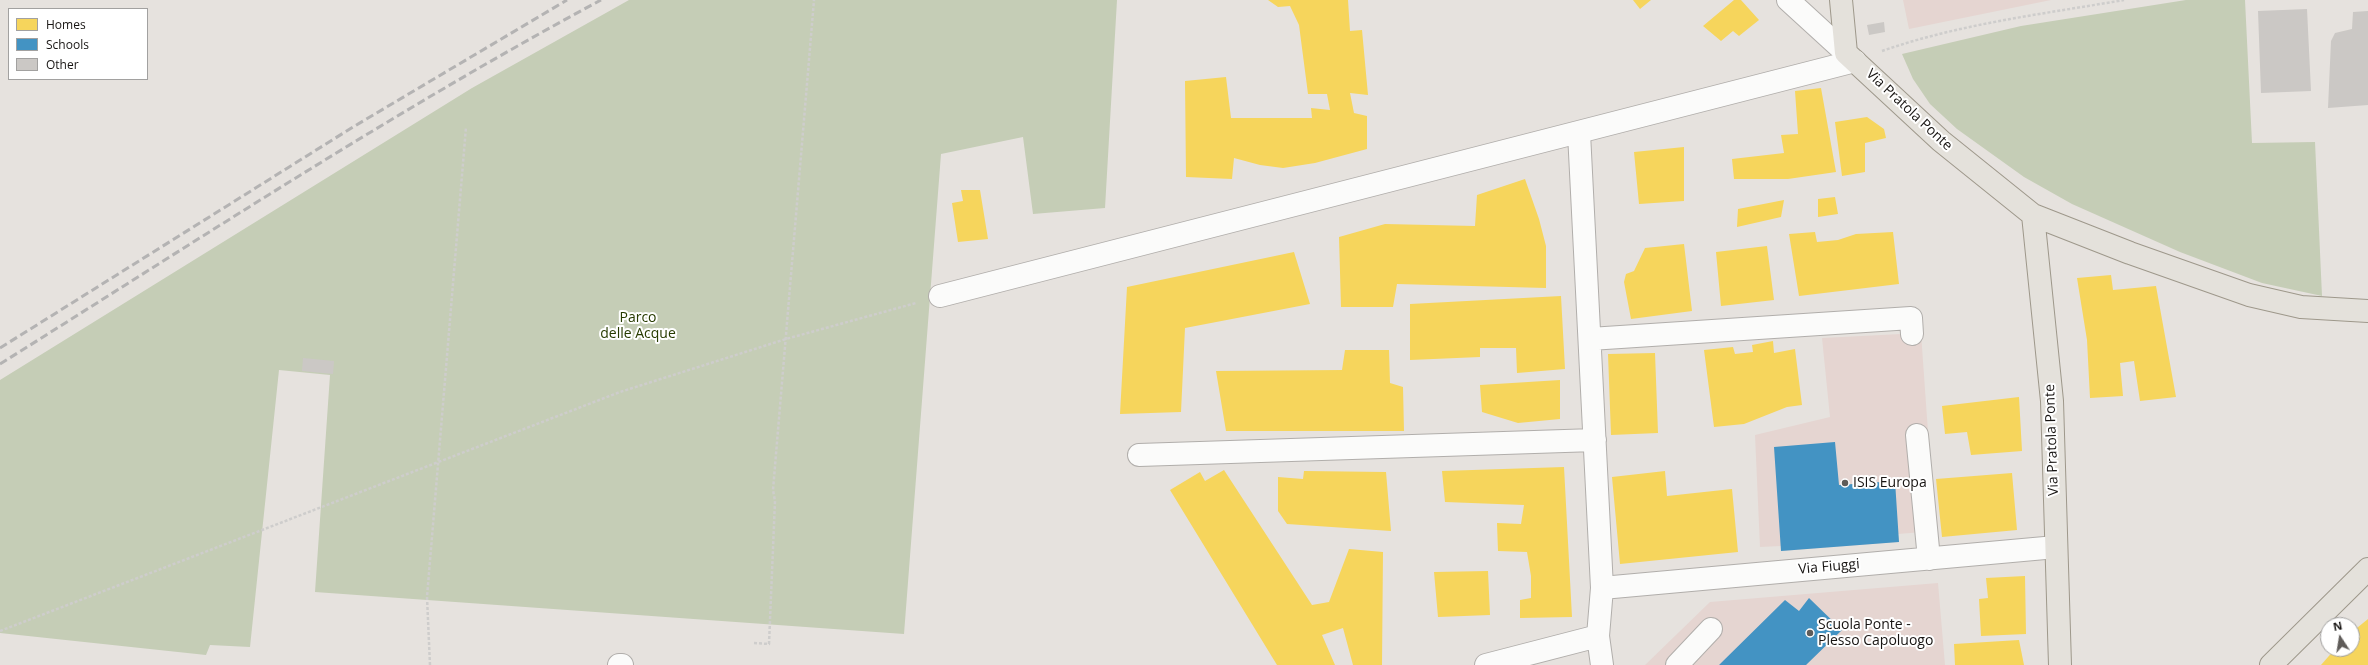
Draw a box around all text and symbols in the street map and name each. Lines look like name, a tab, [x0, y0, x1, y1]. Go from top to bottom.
legend	[8, 8, 148, 80]
text: Homes	[46, 16, 86, 33]
text: Schools	[46, 36, 89, 53]
text: Other	[46, 56, 79, 73]
street label: Via Pratola Ponte	[1862, 66, 1956, 154]
park label: Parco delle Acque	[600, 310, 676, 342]
street label: Via Pratola Ponte	[2042, 384, 2062, 496]
place label: ISIS Europa	[1853, 475, 1927, 491]
marker: ISIS Europa	[1840, 478, 1850, 488]
street label: Via Fiuggi	[1798, 556, 1860, 578]
place label: Scuola Ponte - Plesso Capoluogo	[1818, 617, 1933, 650]
north arrow	[2320, 617, 2360, 657]
text: N	[2332, 617, 2344, 634]
marker: Scuola Ponte - Plesso Capoluogo	[1805, 628, 1815, 638]

